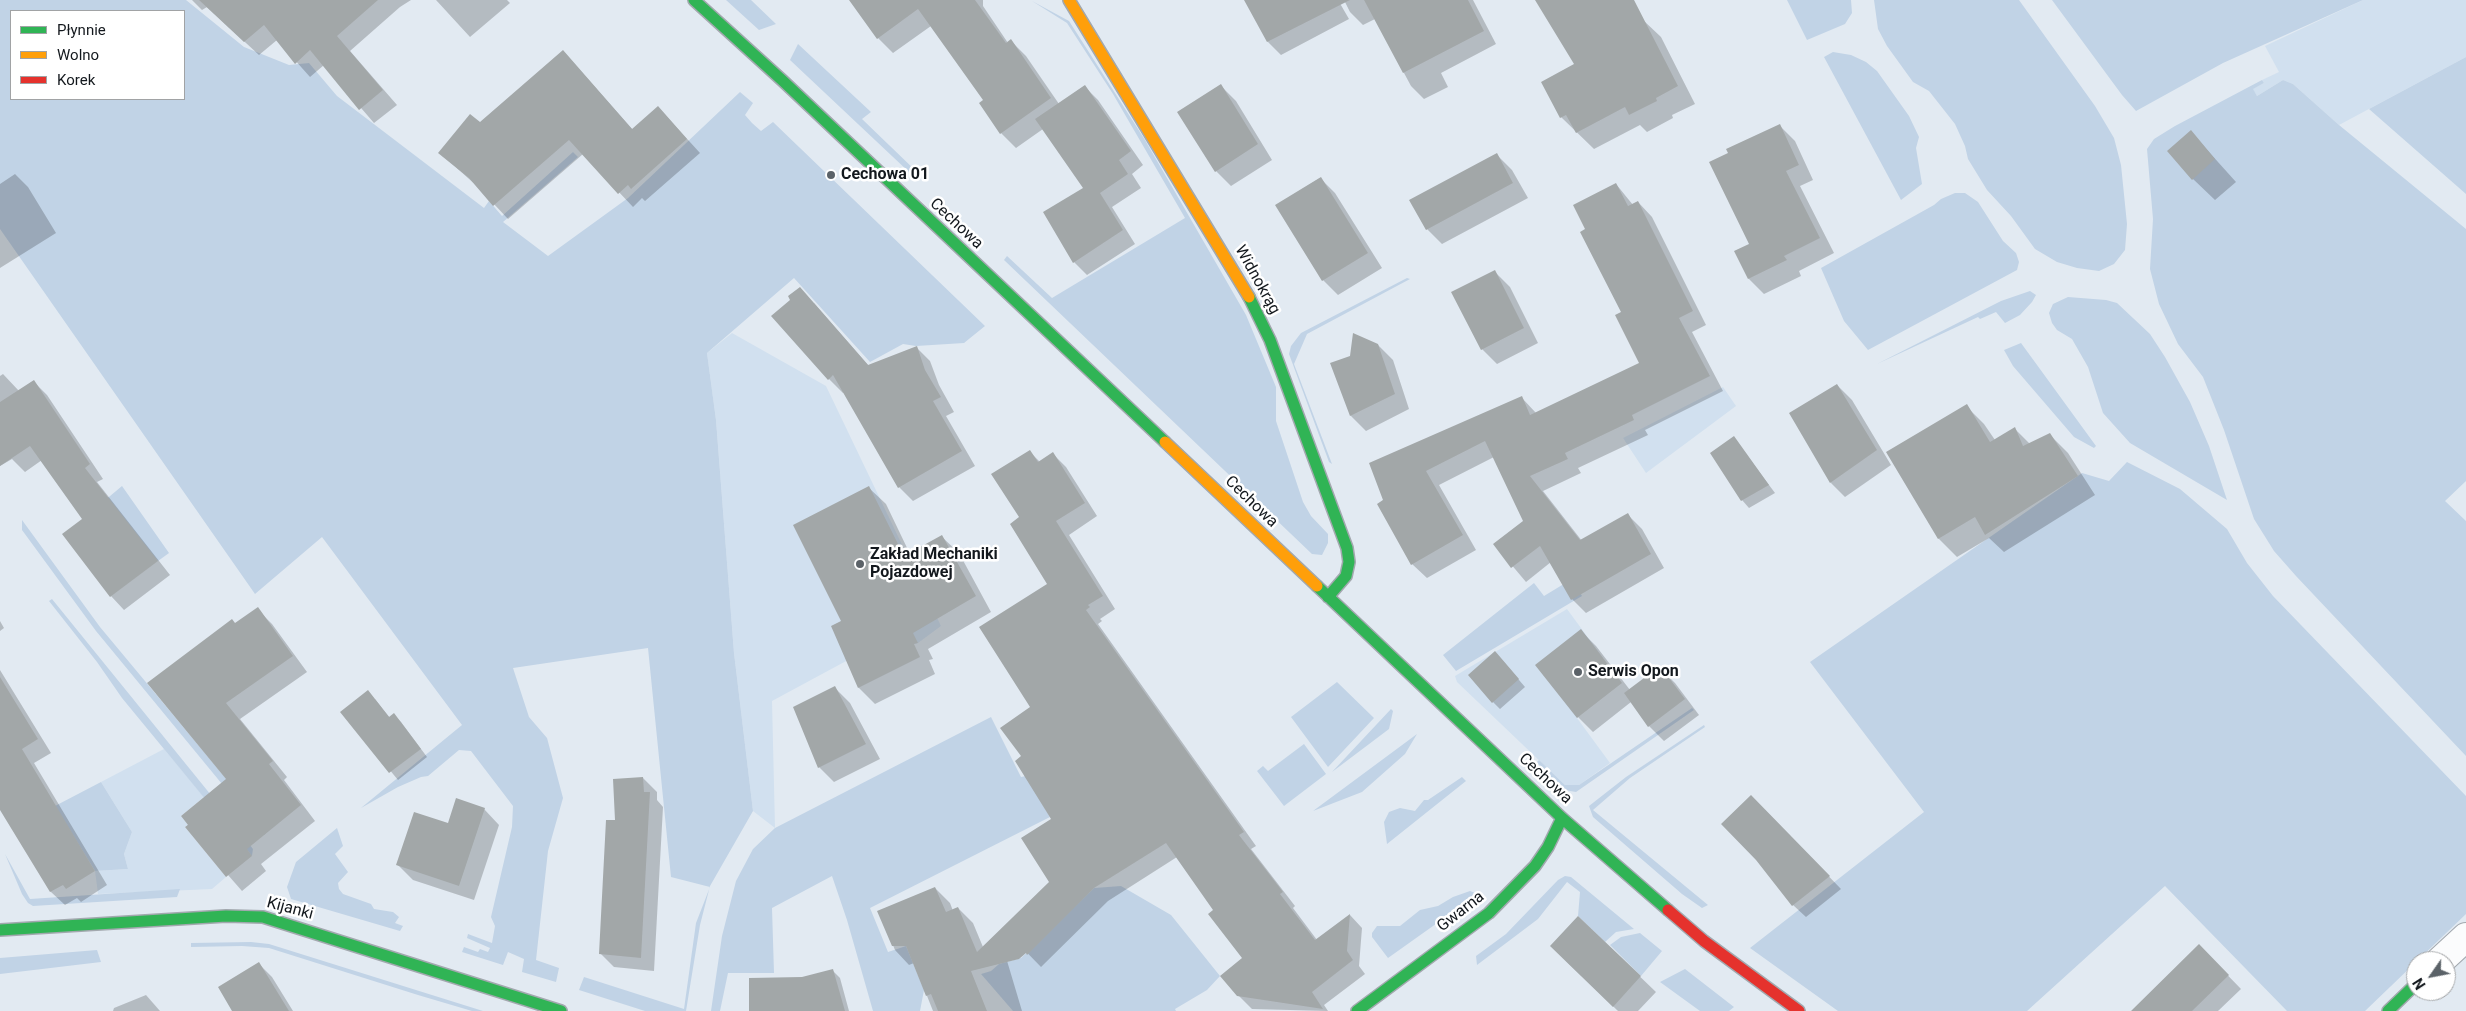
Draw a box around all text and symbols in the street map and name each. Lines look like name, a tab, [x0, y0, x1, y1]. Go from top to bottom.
legend	[10, 10, 185, 100]
text: Płynnie	[57, 21, 106, 39]
text: Wolno	[57, 46, 99, 64]
text: Korek	[57, 71, 95, 89]
place label: Cechowa 01	[841, 165, 929, 185]
marker: Cechowa 01	[825, 169, 837, 181]
street label: Cechowa	[925, 194, 987, 254]
street label: Widnokrąg	[1230, 242, 1284, 318]
street label: Cechowa	[1221, 472, 1281, 532]
place label: Zakład Mechaniki Pojazdowej	[870, 545, 998, 583]
marker: Zakład Mechaniki Pojazdowej	[854, 558, 866, 570]
place label: Serwis Opon	[1588, 662, 1679, 682]
marker: Serwis Opon	[1572, 666, 1584, 678]
street label: Cechowa	[1514, 749, 1576, 809]
street label: Gwarna	[1434, 888, 1488, 936]
street label: Kijanki	[265, 894, 315, 924]
north arrow	[2406, 951, 2456, 1001]
text: N	[2410, 975, 2429, 992]

